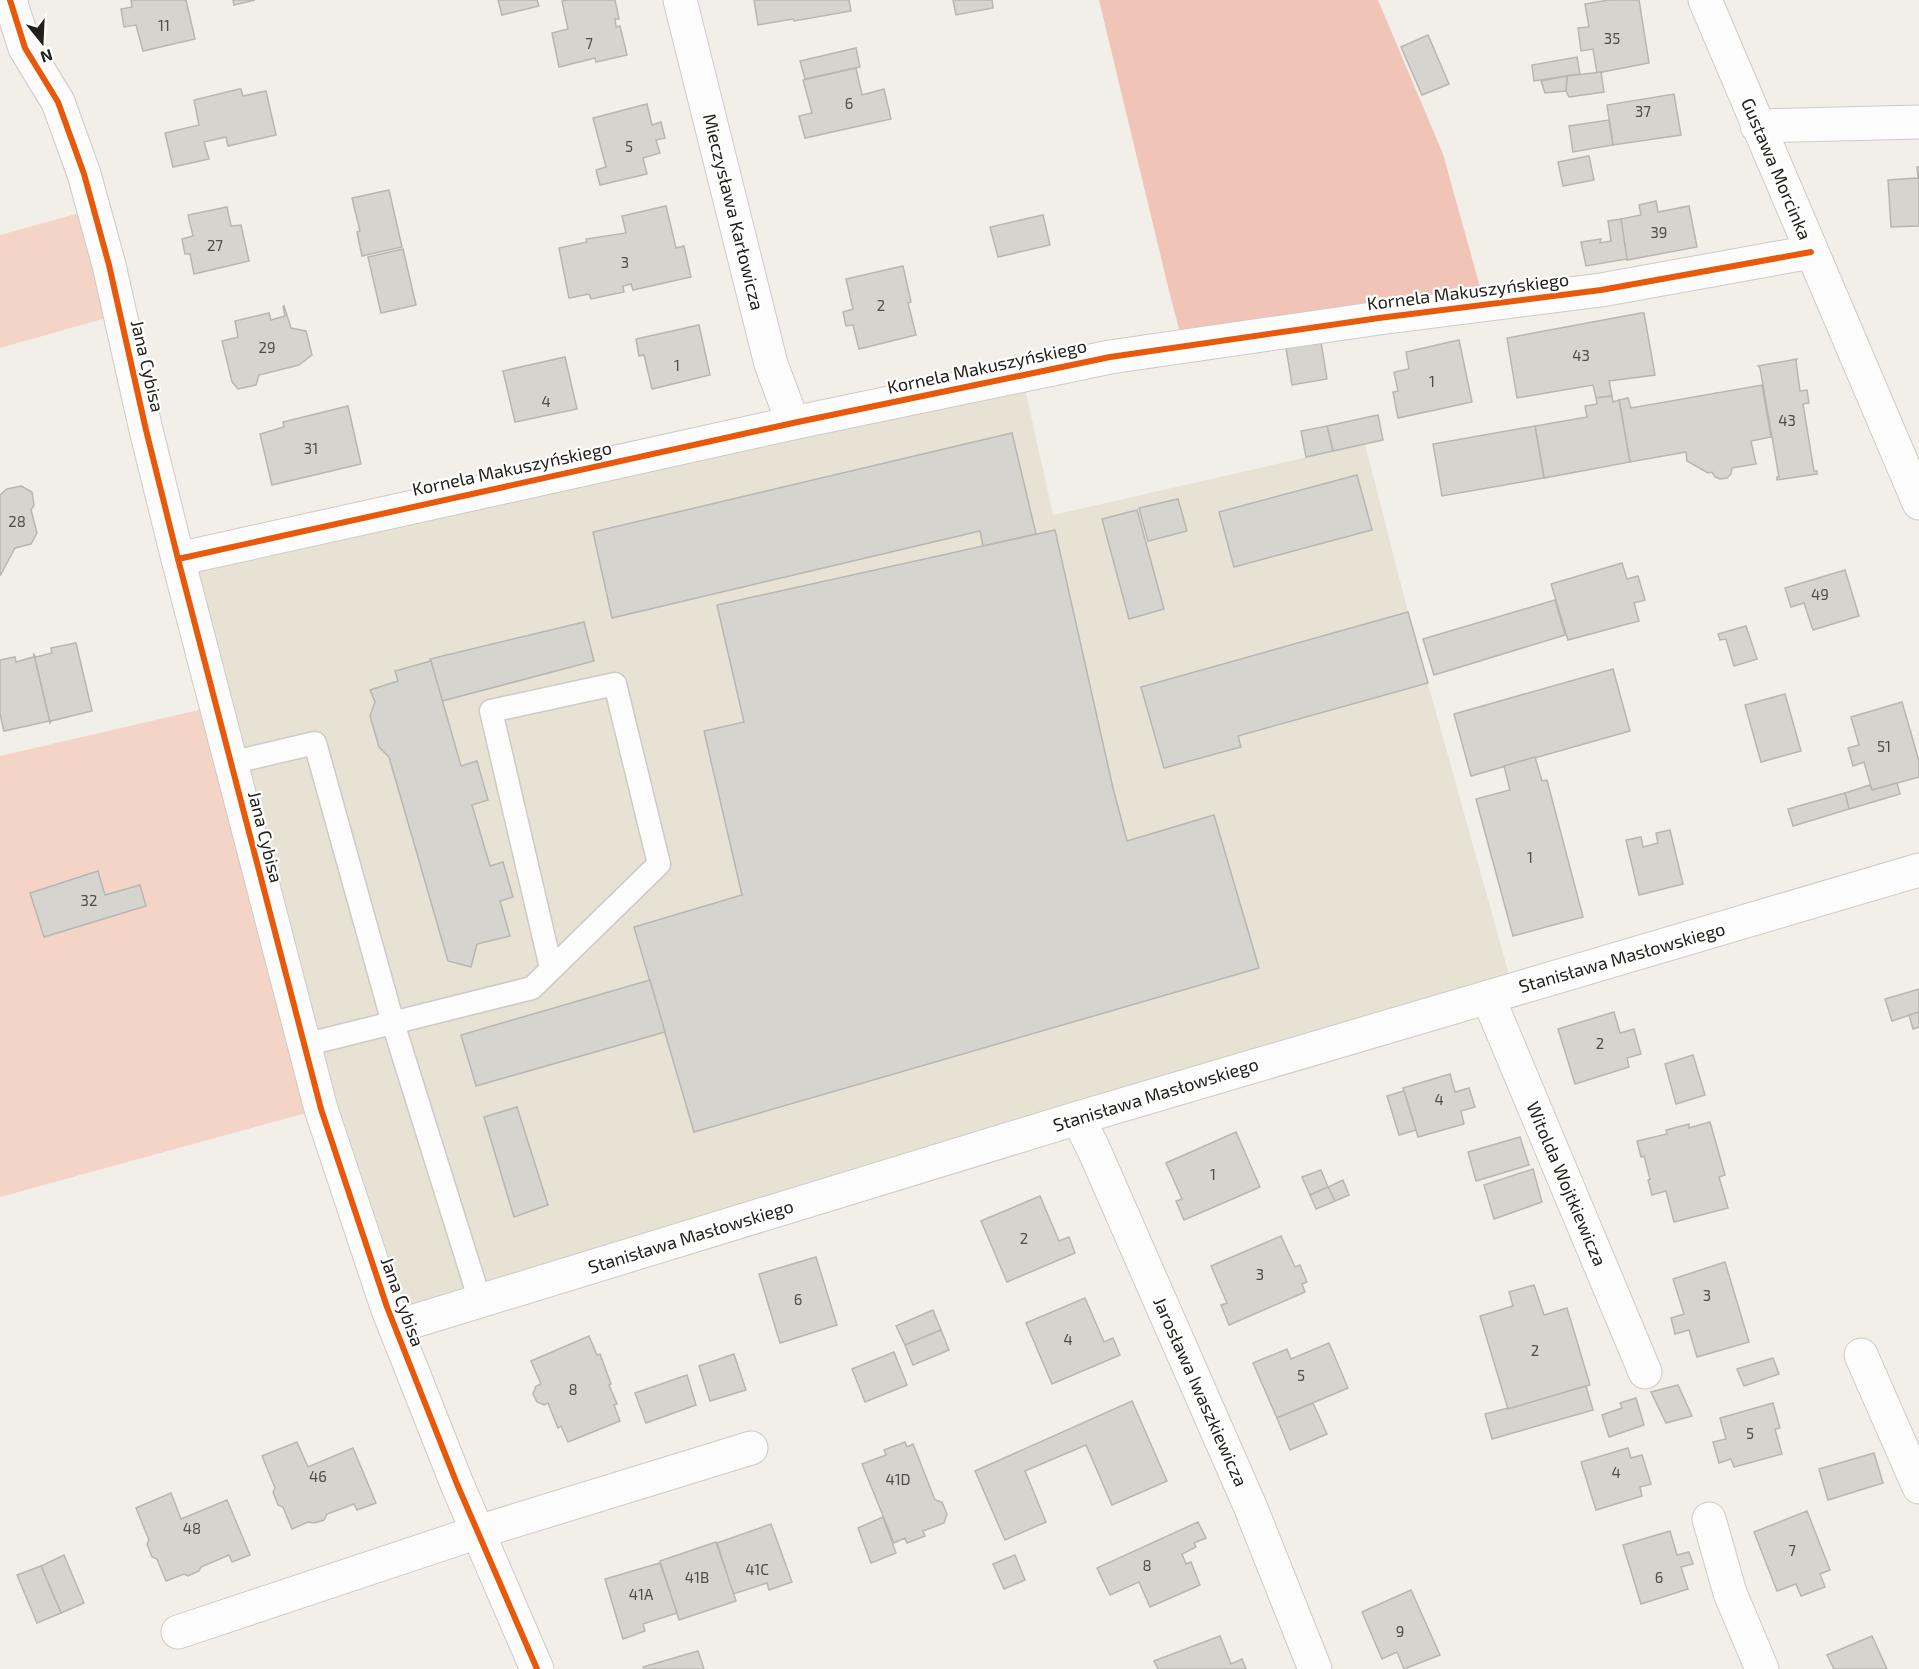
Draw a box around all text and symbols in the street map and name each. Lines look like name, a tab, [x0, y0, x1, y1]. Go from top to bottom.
north arrow	[12, 12, 72, 72]
house number: 11	[158, 16, 170, 34]
house number: 35	[1604, 29, 1620, 47]
house number: 7	[585, 34, 593, 52]
text: N	[38, 46, 55, 68]
house number: 6	[845, 94, 853, 112]
street label: Gustawa Morcinka	[1737, 94, 1817, 243]
house number: 37	[1635, 102, 1651, 120]
street label: Mieczysława Karłowicza	[699, 111, 769, 312]
house number: 5	[625, 137, 633, 155]
house number: 39	[1651, 223, 1667, 241]
house number: 27	[207, 236, 223, 254]
house number: 3	[621, 253, 629, 271]
street label: Kornela Makuszyńskiego	[1366, 268, 1570, 314]
house number: 2	[877, 296, 885, 314]
street label: Jana Cybisa	[127, 318, 169, 414]
street label: Kornela Makuszyńskiego	[885, 334, 1088, 398]
house number: 29	[258, 338, 276, 356]
house number: 43	[1572, 346, 1590, 364]
house number: 1	[674, 356, 680, 374]
house number: 1	[1429, 372, 1435, 390]
house number: 4	[541, 392, 551, 410]
house number: 43	[1778, 411, 1796, 429]
street label: Kornela Makuszyńskiego	[410, 436, 613, 500]
house number: 31	[304, 439, 318, 457]
house number: 28	[8, 512, 26, 530]
house number: 49	[1811, 585, 1829, 603]
house number: 51	[1877, 737, 1891, 755]
street label: Jana Cybisa	[244, 789, 288, 885]
house number: 1	[1527, 848, 1533, 866]
house number: 32	[81, 891, 97, 909]
street label: Stanisława Masłowskiego	[1516, 917, 1727, 997]
house number: 2	[1596, 1034, 1604, 1052]
street label: Stanisława Masłowskiego	[1050, 1052, 1261, 1136]
house number: 4	[1434, 1090, 1444, 1108]
street label: Witolda Wojtkiewicza	[1522, 1098, 1612, 1269]
house number: 1	[1210, 1165, 1216, 1183]
street label: Stanisława Masłowskiego	[585, 1194, 796, 1278]
house number: 2	[1020, 1229, 1028, 1247]
street label: Jana Cybisa	[377, 1254, 429, 1349]
house number: 3	[1256, 1265, 1264, 1283]
house number: 3	[1703, 1286, 1711, 1304]
house number: 6	[794, 1290, 802, 1308]
street label: Jarosława Iwaszkiewicza	[1149, 1293, 1253, 1490]
house number: 4	[1063, 1330, 1073, 1348]
house number: 2	[1531, 1341, 1539, 1359]
house number: 5	[1297, 1366, 1305, 1384]
house number: 8	[568, 1380, 578, 1398]
house number: 5	[1746, 1424, 1754, 1442]
house number: 4	[1611, 1463, 1621, 1481]
house number: 46	[309, 1467, 327, 1485]
house number: 41D	[885, 1470, 911, 1488]
house number: 48	[183, 1519, 201, 1537]
house number: 7	[1788, 1541, 1796, 1559]
house number: 8	[1142, 1556, 1152, 1574]
house number: 41C	[745, 1560, 769, 1578]
house number: 41B	[685, 1568, 709, 1586]
house number: 6	[1655, 1568, 1663, 1586]
house number: 41A	[629, 1585, 654, 1603]
house number: 9	[1396, 1622, 1404, 1640]

